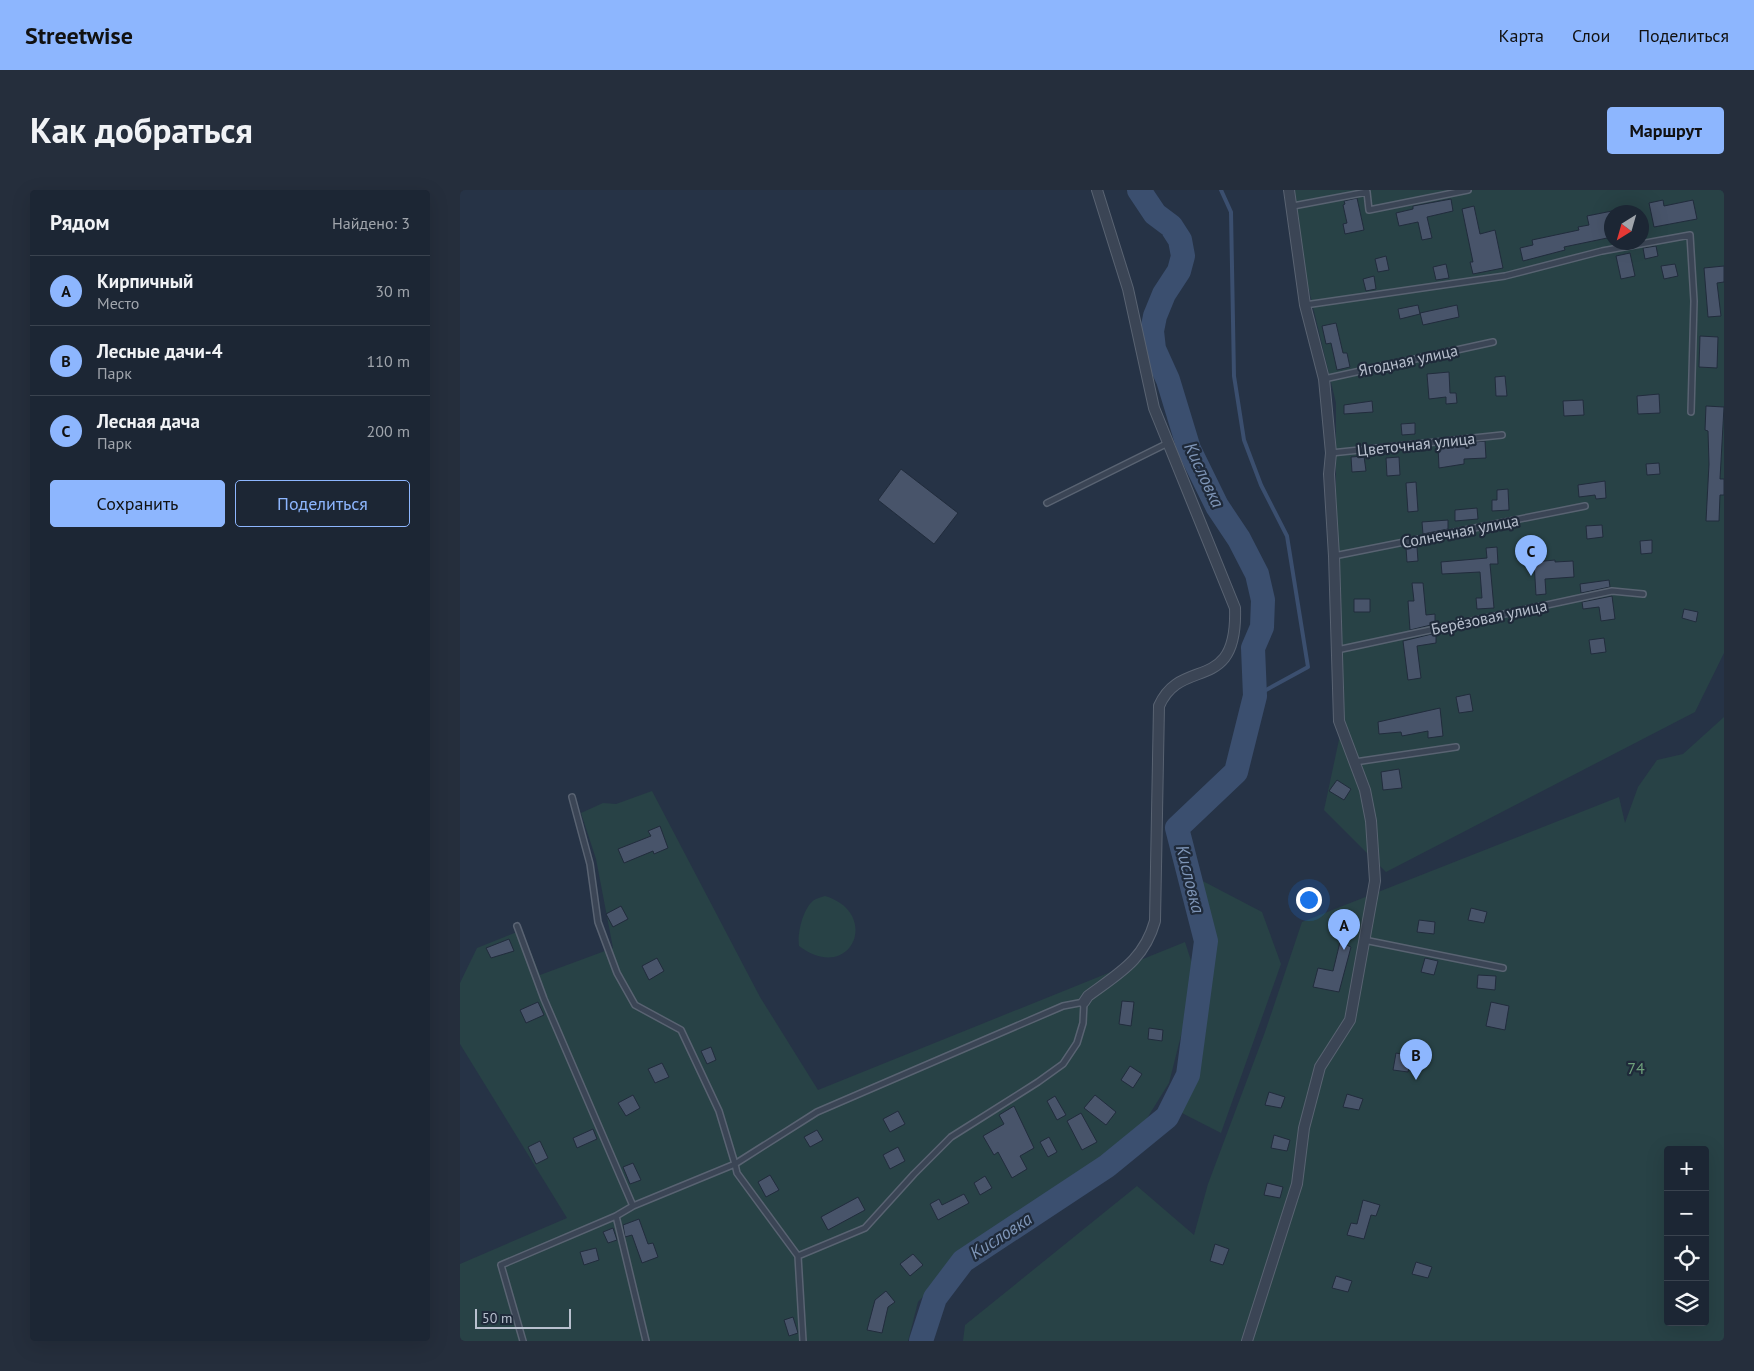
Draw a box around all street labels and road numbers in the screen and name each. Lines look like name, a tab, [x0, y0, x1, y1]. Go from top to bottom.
street label: Ягодная улица	[1356, 340, 1460, 380]
street label: Цветочная улица	[1356, 428, 1476, 460]
street label: Солнечная улица	[1400, 510, 1520, 552]
street label: Берёзовая улица	[1429, 595, 1549, 639]

